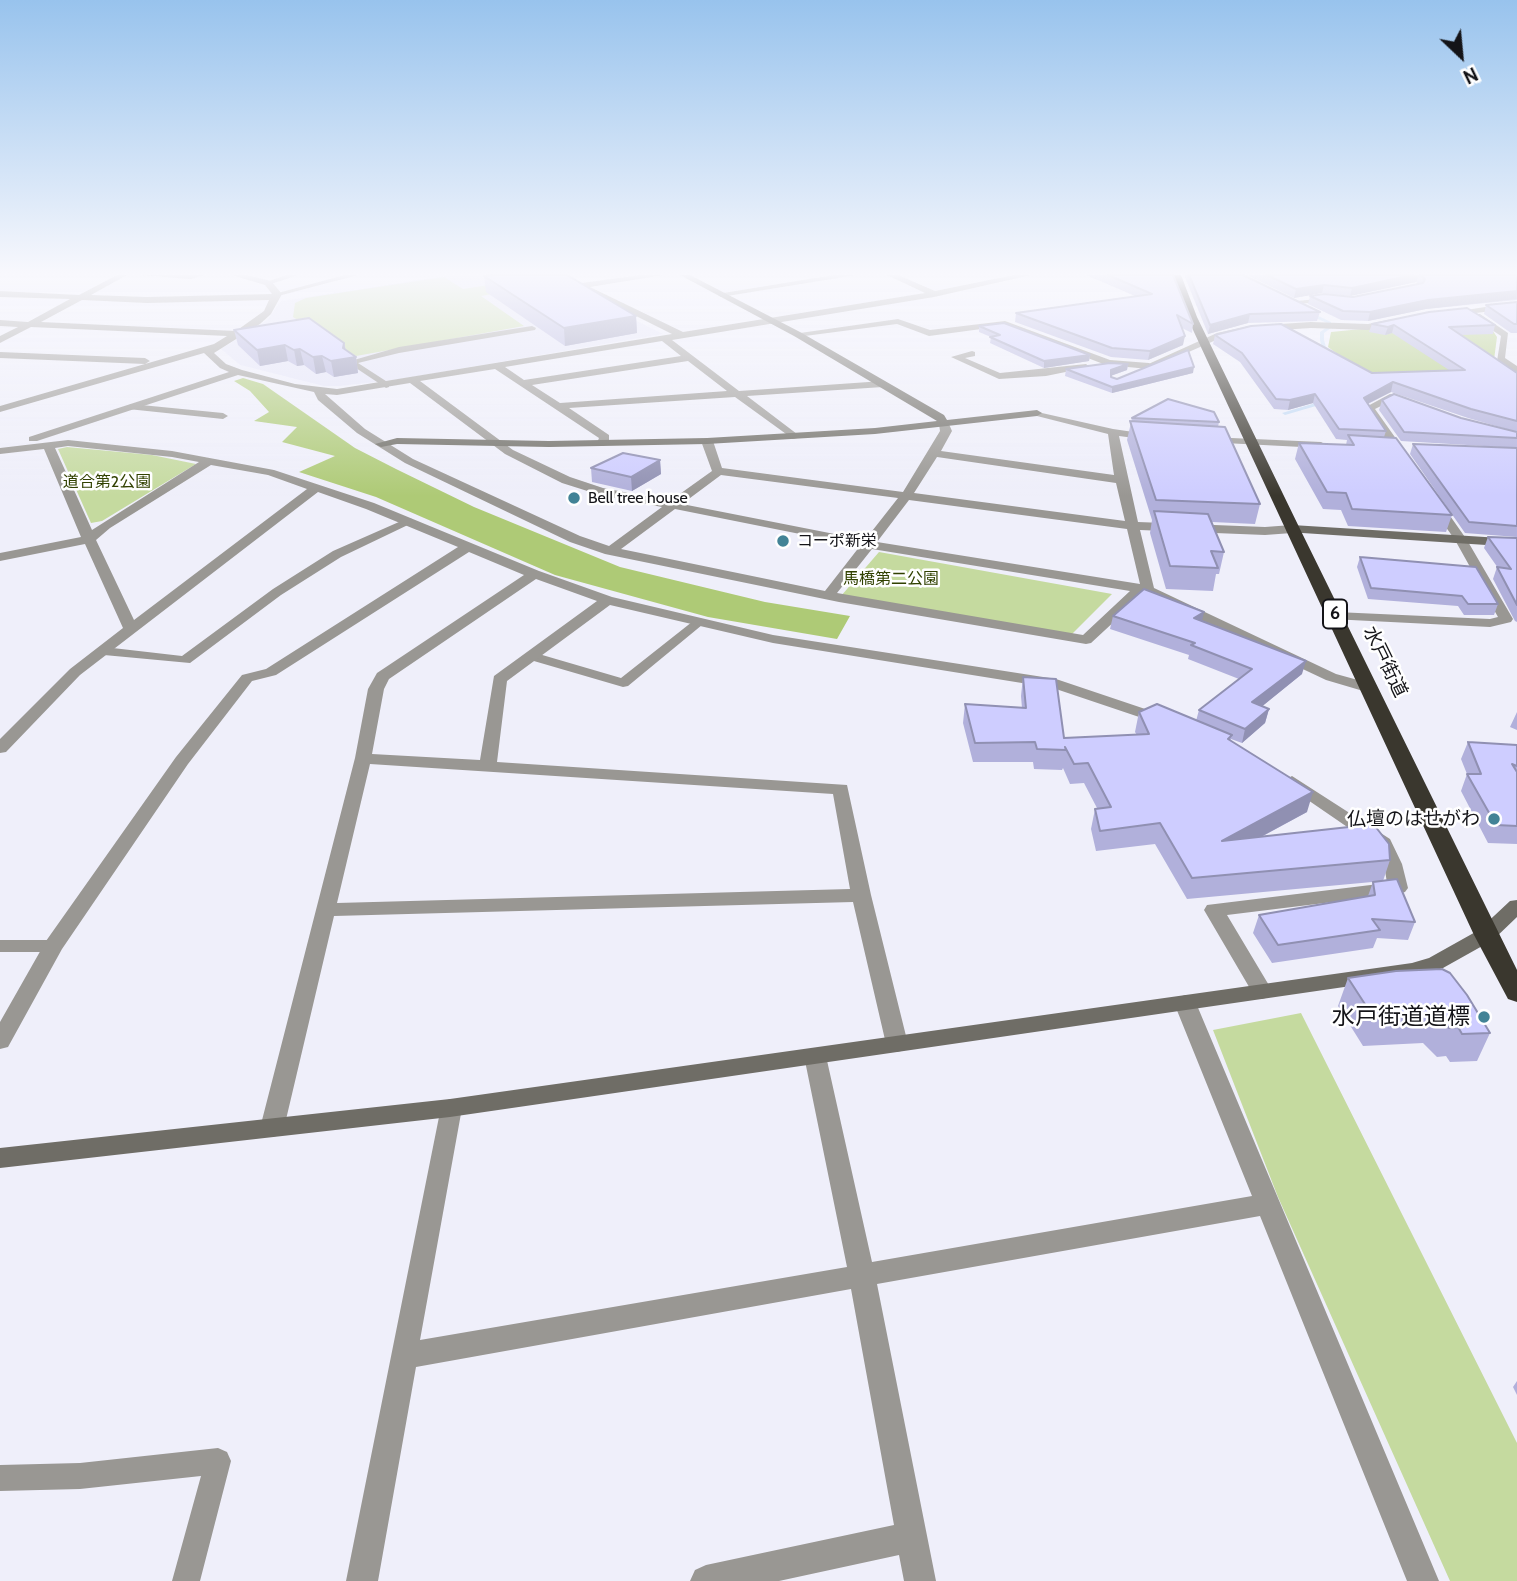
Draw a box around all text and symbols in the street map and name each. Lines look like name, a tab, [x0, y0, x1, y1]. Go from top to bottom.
north arrow	[1426, 21, 1496, 91]
text: N	[1459, 62, 1482, 89]
park label: 道合第2公園	[63, 472, 151, 492]
place label: Bell tree house	[588, 488, 688, 508]
marker: Bell tree house	[566, 490, 582, 506]
place label: コーポ新栄	[797, 531, 877, 551]
marker: コーポ新栄	[775, 533, 791, 549]
park label: 馬橋第二公園	[843, 569, 939, 589]
road number: 6	[1323, 600, 1347, 628]
street label: 水戸街道	[1358, 623, 1412, 701]
place label: 仏壇のはせがわ	[1347, 808, 1480, 830]
marker: 仏壇のはせがわ	[1486, 811, 1502, 827]
place label: 水戸街道道標	[1332, 1003, 1470, 1031]
marker: 水戸街道道標	[1476, 1009, 1492, 1025]

